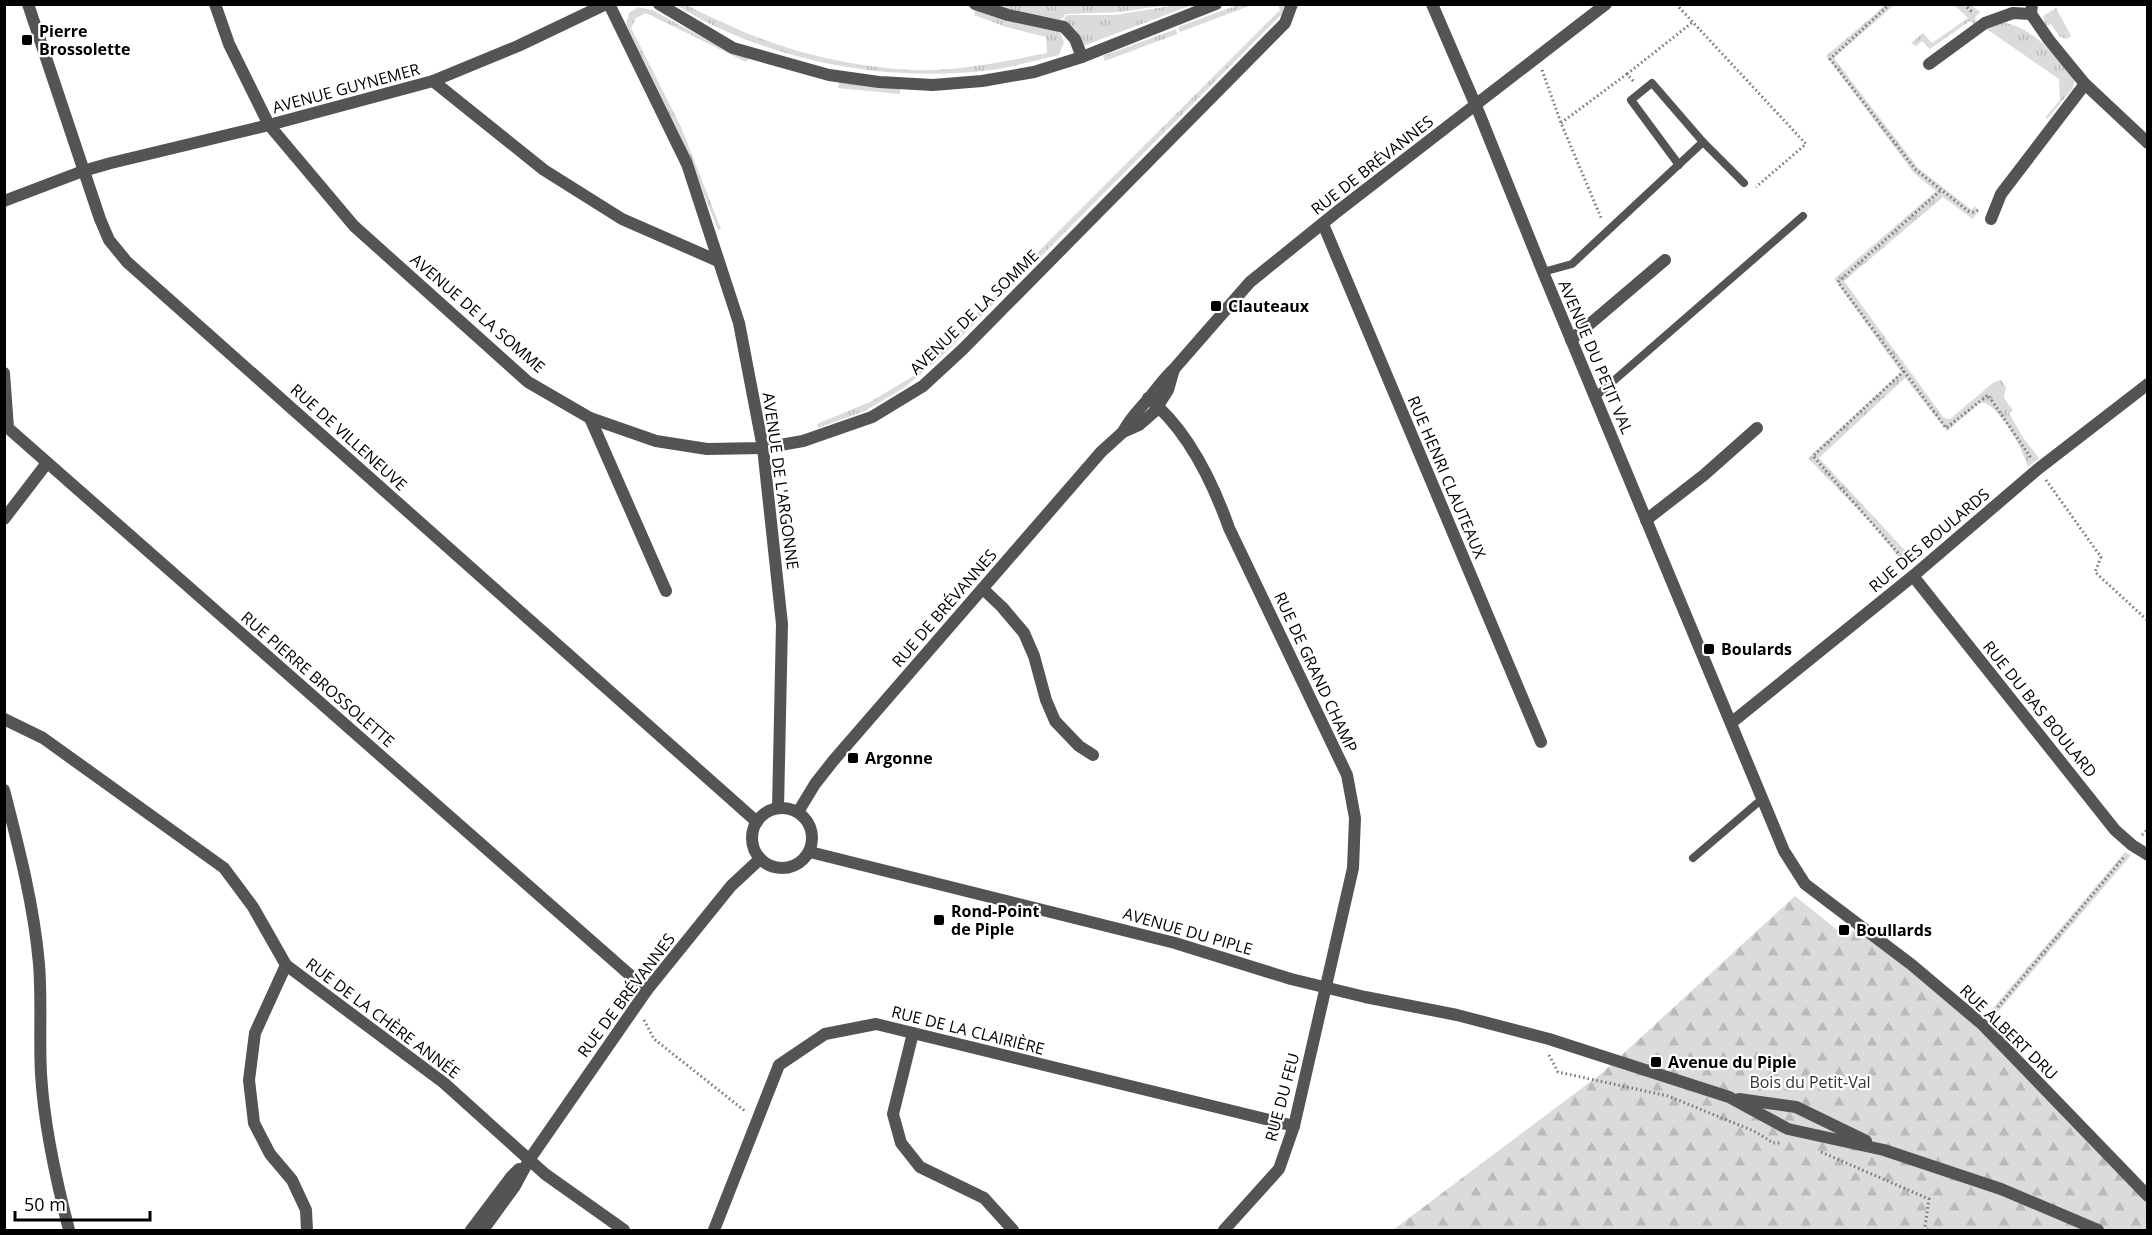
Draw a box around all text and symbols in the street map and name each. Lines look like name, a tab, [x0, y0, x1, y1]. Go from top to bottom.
place label: Pierre Brossolette	[39, 20, 130, 60]
marker: Pierre Brossolette	[20, 33, 34, 47]
street label: AVENUE GUYNEMER	[270, 58, 422, 118]
street label: RUE DE BRÉVANNES	[1306, 110, 1438, 220]
street label: AVENUE DE LA SOMME	[905, 245, 1043, 379]
street label: AVENUE DE LA SOMME	[406, 248, 550, 378]
street label: AVENUE DU PETIT VAL	[1554, 277, 1638, 437]
place label: Clauteaux	[1228, 295, 1310, 317]
marker: Clauteaux	[1209, 299, 1223, 313]
street label: RUE DE VILLENEUVE	[286, 379, 412, 495]
street label: AVENUE DE L'ARGONNE	[758, 391, 804, 571]
street label: RUE HENRI CLAUTEAUX	[1403, 392, 1492, 562]
street label: RUE DES BOULARDS	[1864, 483, 1994, 597]
street label: RUE DE BRÉVANNES	[887, 544, 1002, 672]
street label: RUE DE GRAND CHAMP	[1269, 588, 1363, 756]
street label: RUE PIERRE BROSSOLETTE	[237, 606, 399, 752]
street label: RUE DU BAS BOULARD	[1978, 636, 2102, 782]
place label: Boulards	[1721, 638, 1792, 660]
marker: Boulards	[1702, 642, 1716, 656]
place label: Argonne	[865, 747, 933, 769]
marker: Argonne	[846, 751, 860, 765]
place label: Rond-Point de Piple	[951, 900, 1040, 940]
street label: AVENUE DU PIPLE	[1121, 902, 1255, 960]
marker: Rond-Point de Piple	[932, 913, 946, 927]
place label: Boullards	[1856, 919, 1932, 941]
marker: Boullards	[1837, 923, 1851, 937]
street label: RUE DE BRÉVANNES	[572, 928, 680, 1061]
street label: RUE DE LA CHÈRE ANNÉE	[301, 953, 465, 1083]
street label: RUE ALBERT DRU	[1955, 980, 2063, 1084]
street label: RUE DE LA CLAIRIÈRE	[889, 1000, 1047, 1060]
street label: RUE DU FEU	[1260, 1050, 1304, 1144]
place label: Avenue du Piple	[1668, 1051, 1796, 1073]
marker: Avenue du Piple	[1649, 1055, 1663, 1069]
park label: Bois du Petit-Val	[1749, 1071, 1871, 1093]
scale bar	[15, 1184, 150, 1222]
text: 50 m	[24, 1192, 66, 1216]

